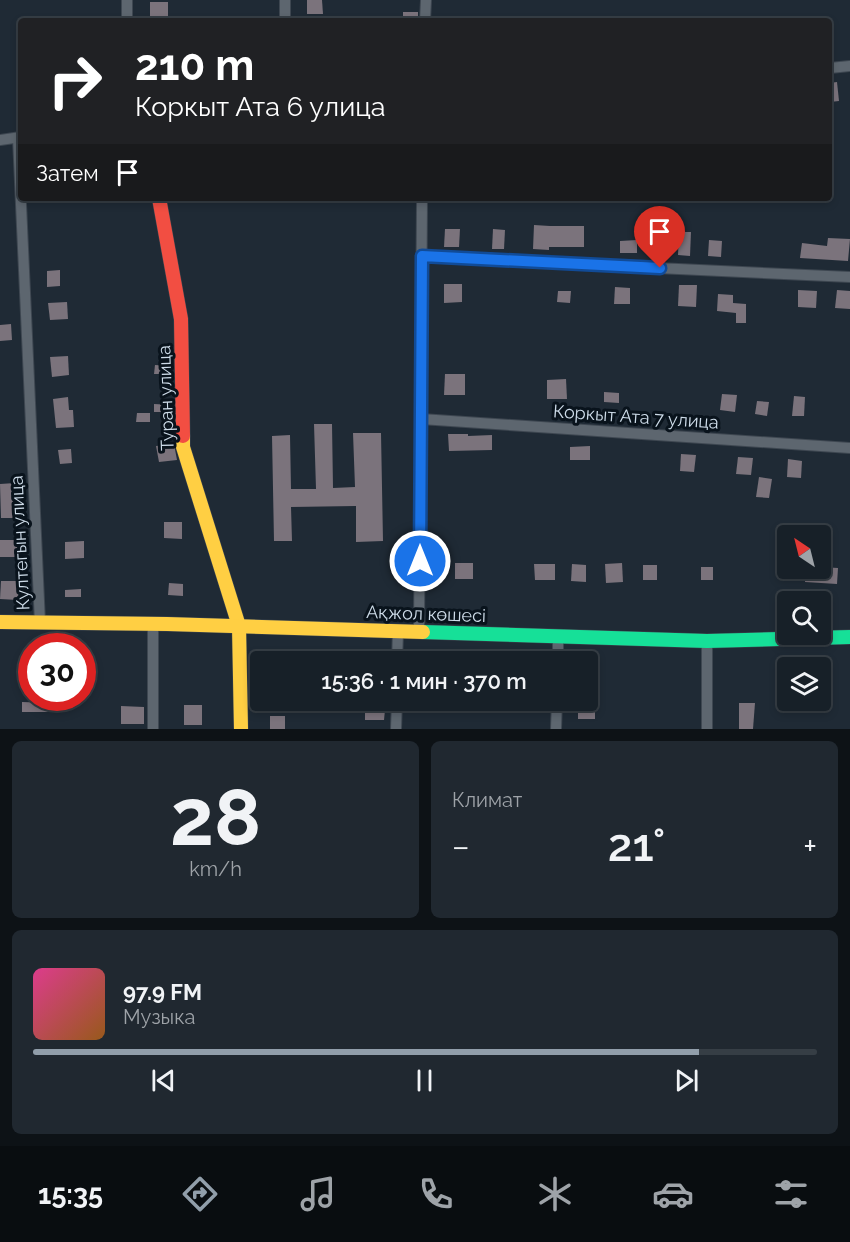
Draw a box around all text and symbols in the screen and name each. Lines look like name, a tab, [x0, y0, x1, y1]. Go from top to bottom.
text: 210 m	[135, 41, 254, 90]
icon: right	[36, 42, 114, 120]
text: Коркыт Ата 6 улица	[135, 91, 386, 122]
icon: arrive	[111, 156, 144, 189]
text: Затем	[36, 160, 99, 186]
pin	[634, 206, 685, 268]
icon: arrive	[643, 215, 676, 248]
street label: Туран улица	[153, 345, 178, 451]
street label: Коркыт Ата 7 улица	[553, 400, 719, 433]
street label: Култегын улица	[5, 475, 34, 611]
north arrow	[777, 525, 831, 579]
map controls	[777, 525, 831, 711]
position arrow	[388, 529, 452, 593]
button: search	[777, 591, 831, 645]
street label: Ақжол көшесі	[366, 601, 486, 626]
speed limit sign: 30	[18, 633, 96, 711]
button: layers	[777, 657, 831, 711]
text: 15:36 · 1 мин · 370 m	[321, 668, 527, 694]
text: 28	[170, 772, 261, 863]
text: Климат	[452, 788, 522, 812]
text: 21°	[608, 819, 665, 872]
text: −	[452, 827, 470, 866]
text: +	[803, 827, 817, 866]
text: km/h	[189, 857, 242, 881]
text: 97.9 FM	[123, 979, 202, 1005]
text: Музыка	[123, 1005, 195, 1029]
icon: previous	[147, 1064, 180, 1097]
icon: pause	[408, 1064, 441, 1097]
icon: next	[670, 1064, 703, 1097]
icon: directions	[179, 1173, 221, 1215]
icon: music	[297, 1173, 339, 1215]
icon: phone	[415, 1173, 457, 1215]
icon: climate	[534, 1173, 576, 1215]
icon: car	[652, 1173, 694, 1215]
icon: filters	[770, 1173, 812, 1215]
text: 15:35	[38, 1179, 103, 1210]

